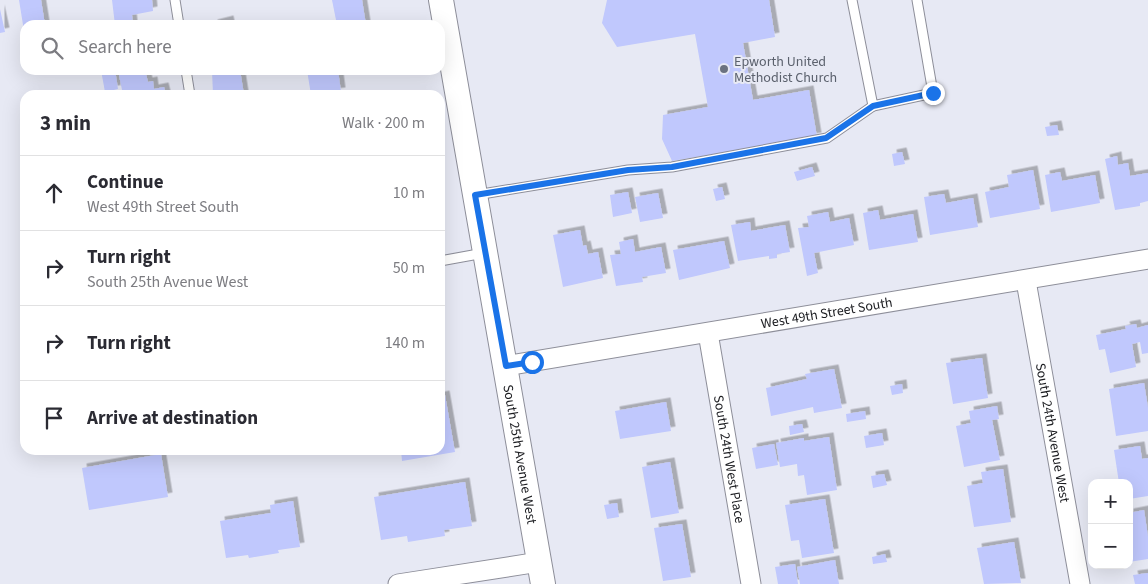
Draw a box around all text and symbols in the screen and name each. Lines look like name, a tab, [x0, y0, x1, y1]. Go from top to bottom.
search box	[20, 20, 445, 75]
icon: search	[38, 34, 66, 62]
text: Search here	[78, 34, 172, 61]
place label: Epworth United Methodist Church	[734, 52, 837, 88]
marker: Epworth United Methodist Church	[718, 63, 730, 75]
route end	[922, 82, 945, 105]
text: 3 min	[40, 108, 91, 138]
text: Walk · 200 m	[342, 112, 425, 134]
text: Continue	[87, 169, 164, 196]
icon: ahead	[40, 179, 68, 207]
text: 10 m	[393, 182, 425, 204]
text: West 49th Street South	[87, 196, 239, 218]
text: Turn right	[87, 244, 171, 271]
icon: right	[40, 254, 68, 282]
text: 50 m	[393, 257, 425, 279]
text: South 25th Avenue West	[87, 271, 248, 293]
street label: West 49th Street South	[759, 293, 894, 334]
icon: right	[40, 329, 68, 357]
text: Turn right	[87, 330, 171, 357]
text: 140 m	[385, 332, 425, 354]
route start	[521, 351, 544, 374]
street label: South 24th Avenue West	[1030, 361, 1074, 504]
street label: South 25th Avenue West	[497, 383, 541, 526]
street label: South 24th West Place	[708, 394, 749, 525]
icon: arrive	[40, 404, 68, 432]
text: Arrive at destination	[87, 405, 258, 432]
map controls	[1088, 479, 1133, 569]
button: +	[1088, 479, 1133, 524]
button: −	[1088, 524, 1133, 569]

